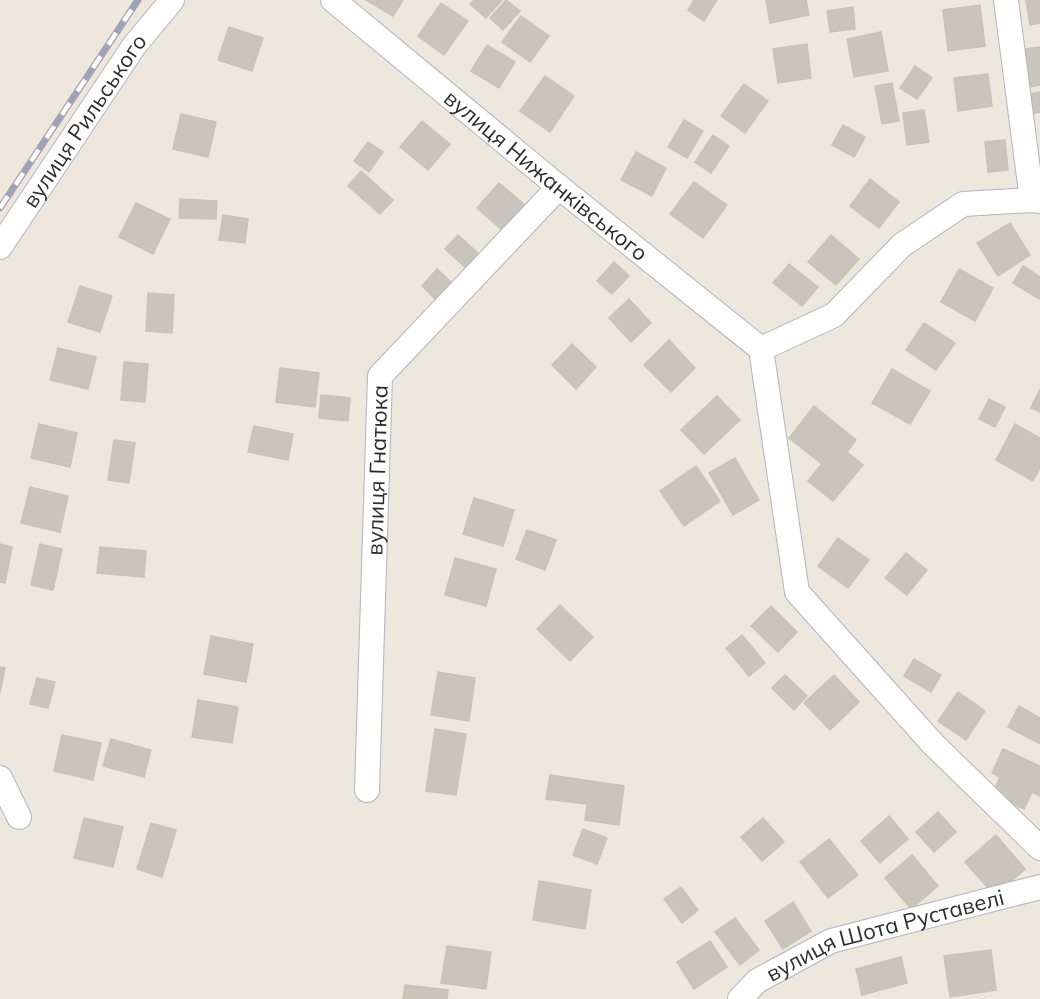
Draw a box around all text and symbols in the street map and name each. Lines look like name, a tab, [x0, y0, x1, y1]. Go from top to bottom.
street label: вулиця Рильського	[16, 28, 153, 213]
street label: вулиця Нижанківського	[438, 84, 654, 267]
street label: вулиця Гнатюка	[360, 385, 394, 556]
street label: вулиця Шота Руставелі	[761, 883, 1007, 988]

